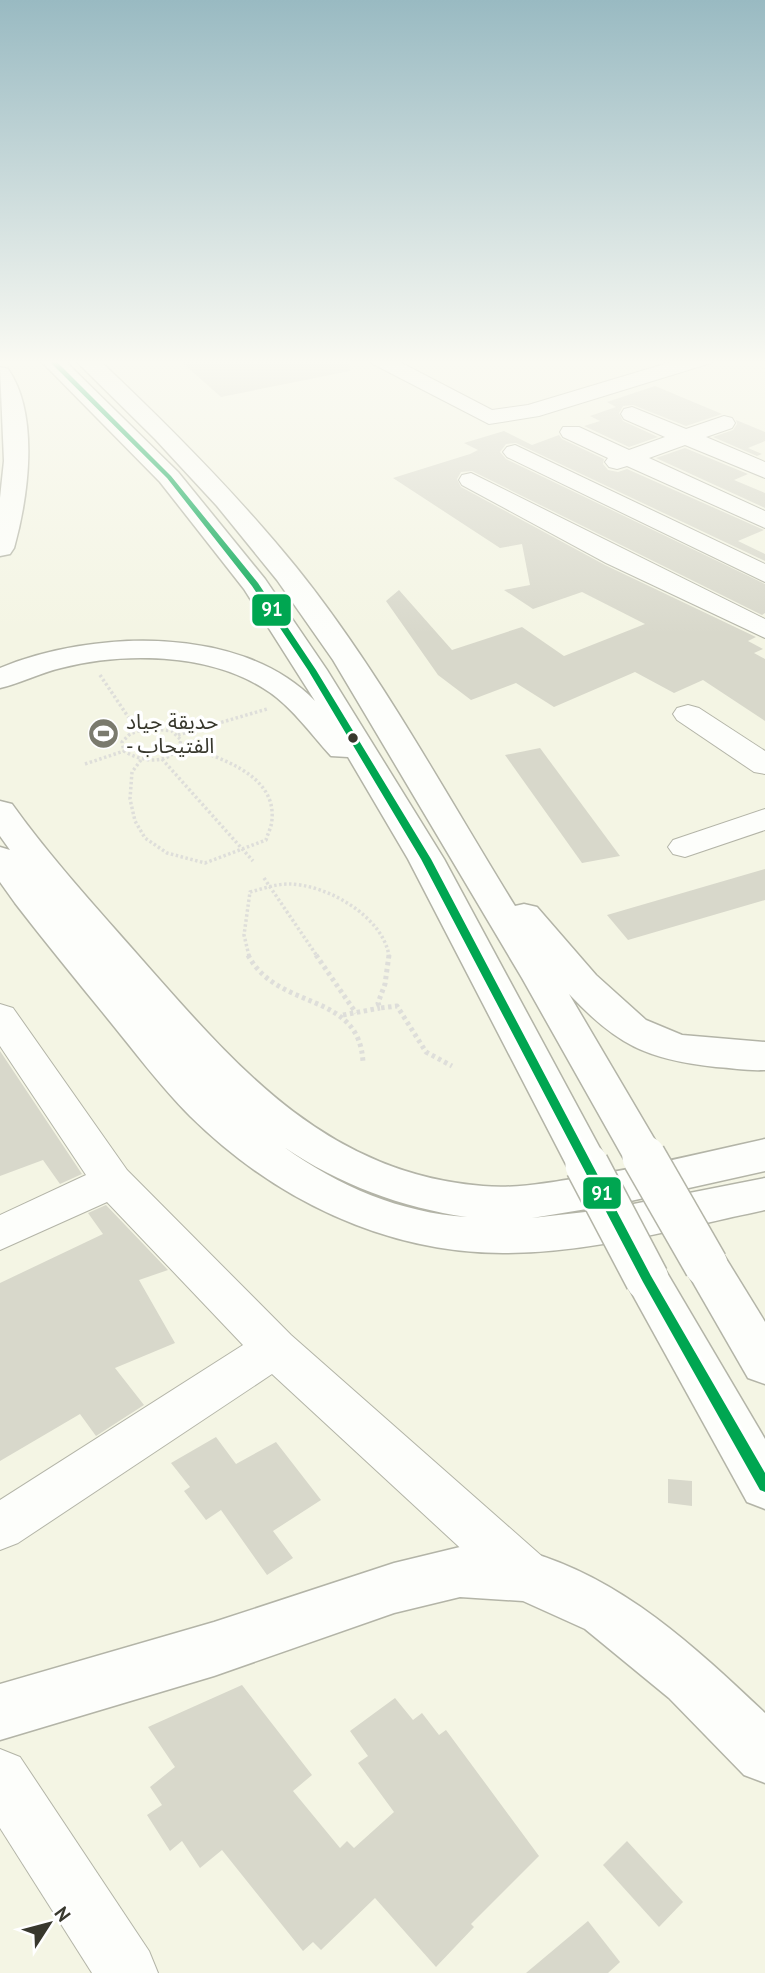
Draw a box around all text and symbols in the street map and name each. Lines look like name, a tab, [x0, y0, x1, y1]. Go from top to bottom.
line badge: 91	[251, 593, 292, 627]
text: 91	[261, 597, 283, 621]
place label: حديقة جياد - الفتيحاب	[126, 708, 218, 759]
sports icon: حديقة جياد - الفتيحاب	[86, 716, 120, 750]
unlabelled marker	[346, 731, 360, 745]
line badge: 91	[582, 1176, 622, 1210]
text: 91	[591, 1181, 613, 1205]
north arrow	[14, 1889, 84, 1959]
text: N	[49, 1902, 76, 1926]

